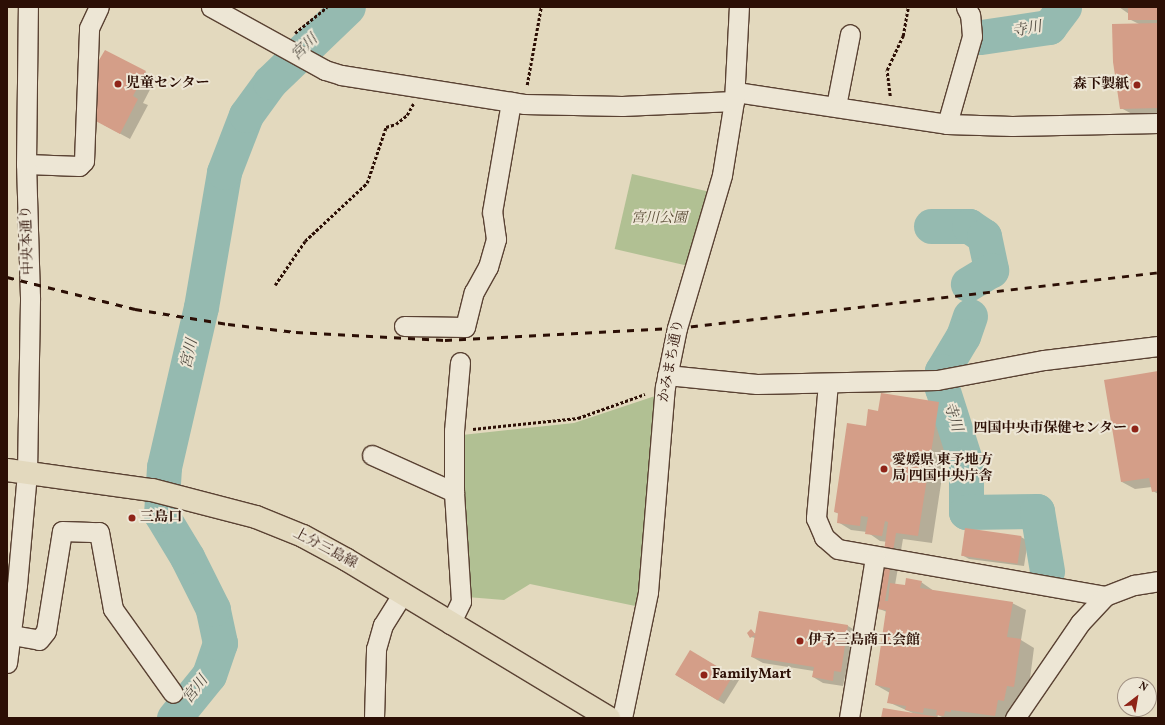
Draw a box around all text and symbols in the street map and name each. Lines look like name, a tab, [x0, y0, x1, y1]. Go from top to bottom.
water label: 寺川	[1011, 19, 1043, 41]
water label: 宮川	[288, 31, 322, 65]
place label: 児童センター	[126, 76, 210, 92]
place label: 森下製紙	[1073, 77, 1129, 93]
marker: 児童センター	[113, 79, 123, 89]
marker: 森下製紙	[1132, 80, 1142, 90]
street label: 中央本通り	[18, 205, 38, 275]
park label: 宮川公園	[631, 211, 687, 227]
street label: かみまち通り	[656, 318, 688, 404]
water label: 宮川	[178, 337, 202, 371]
water label: 寺川	[939, 400, 965, 434]
place label: 四国中央市保健センター	[973, 421, 1127, 437]
marker: 四国中央市保健センター	[1130, 424, 1140, 434]
place label: 愛媛県 東予地方 局 四国中央庁舎	[892, 453, 993, 486]
marker: 愛媛県 東予地方 局 四国中央庁舎	[879, 464, 889, 474]
place label: 三島口	[140, 510, 182, 526]
marker: 三島口	[127, 513, 137, 523]
street label: 上分三島線	[290, 525, 360, 573]
place label: 伊予三島商工会館	[808, 633, 920, 649]
marker: 伊予三島商工会館	[795, 636, 805, 646]
place label: FamilyMart	[712, 667, 791, 683]
marker: FamilyMart	[699, 670, 709, 680]
water label: 宮川	[180, 673, 212, 707]
north arrow	[1117, 677, 1157, 717]
text: N	[1136, 679, 1150, 696]

